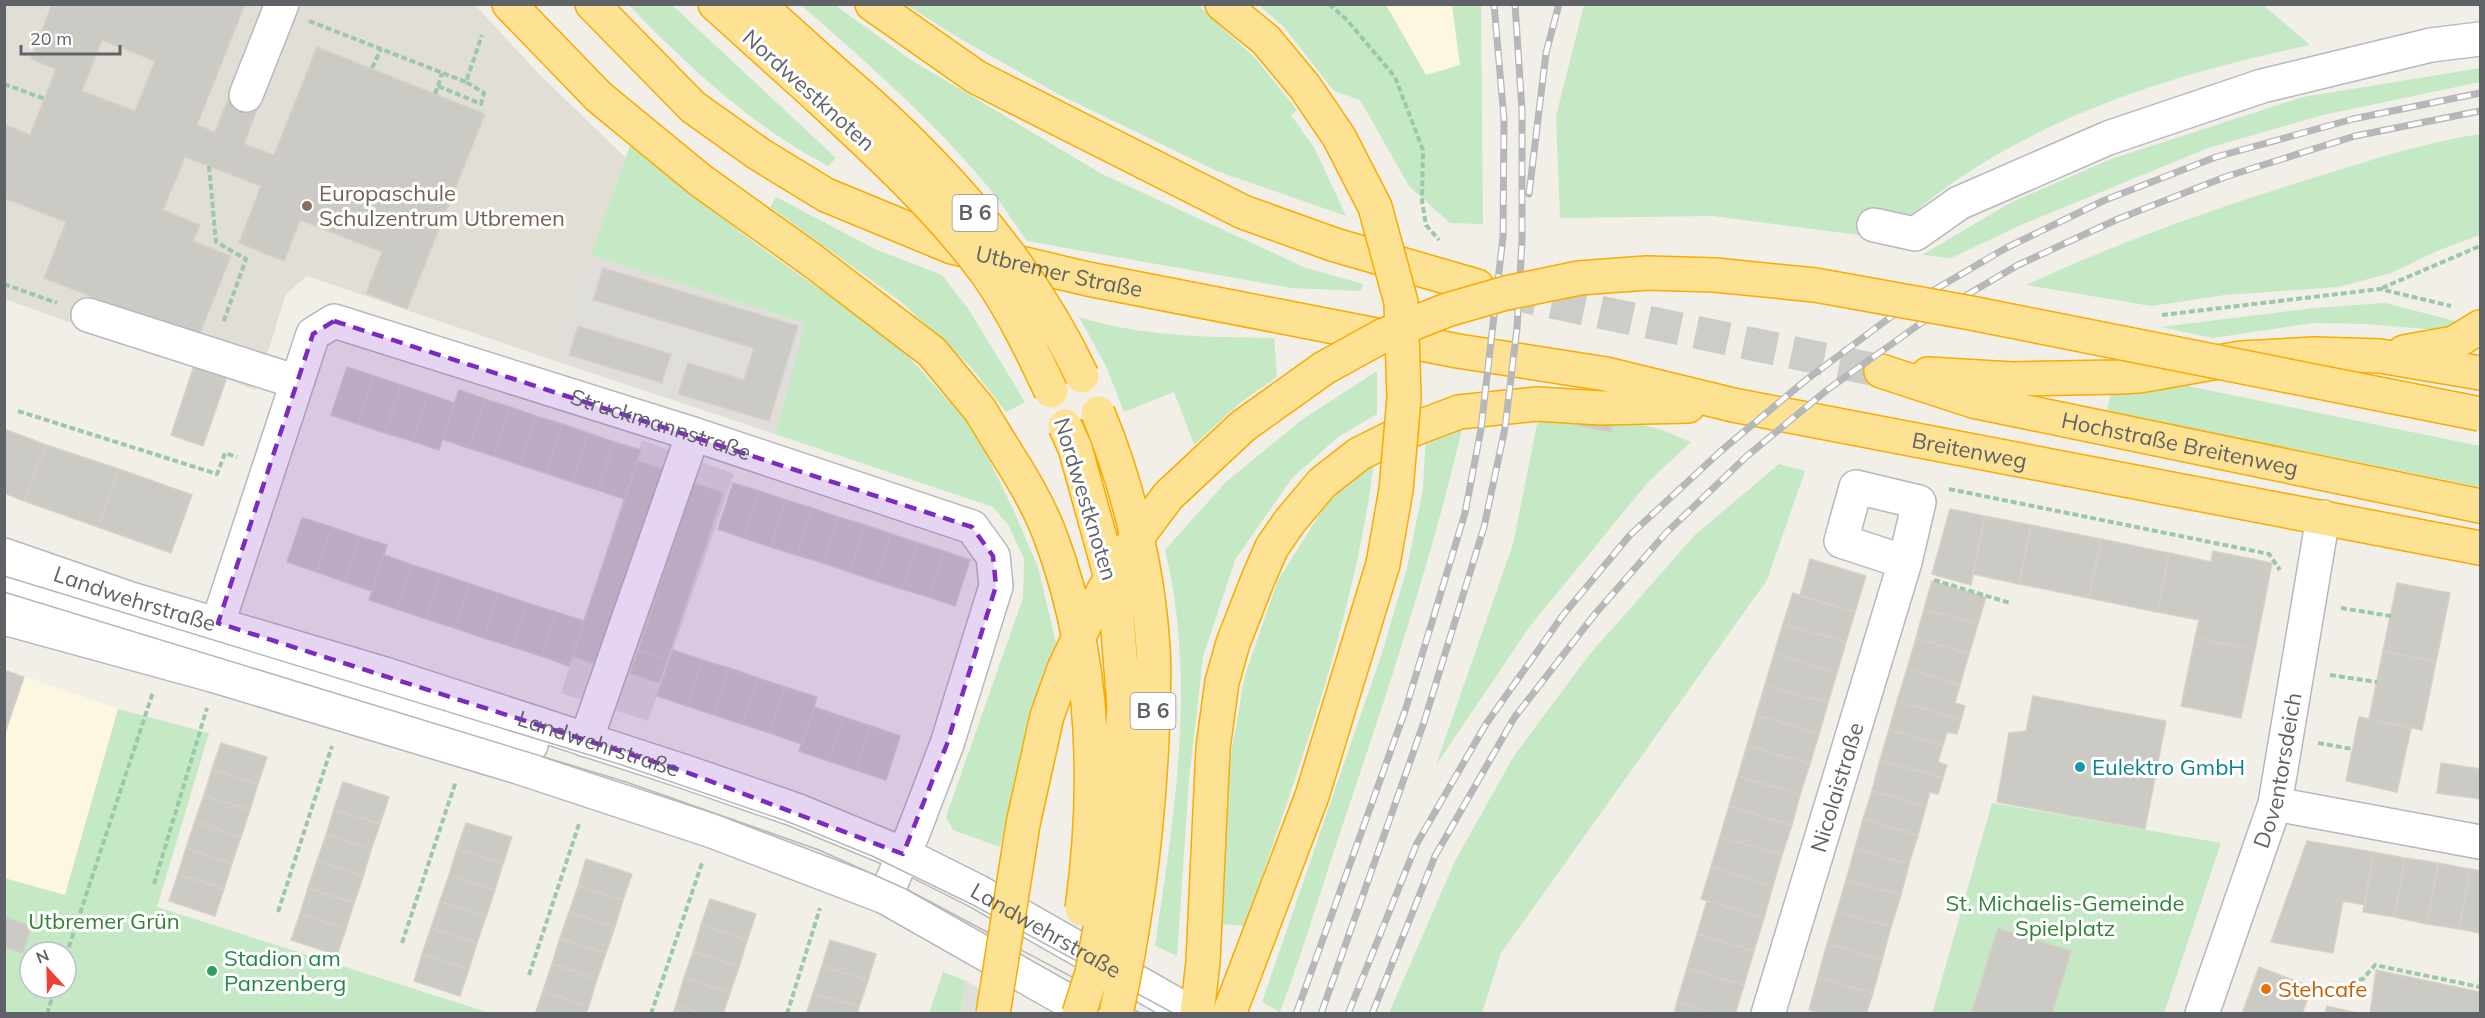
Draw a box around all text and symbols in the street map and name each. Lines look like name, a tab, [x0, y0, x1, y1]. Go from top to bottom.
scale bar	[21, 18, 120, 56]
street label: Nordwestknoten	[737, 23, 881, 157]
text: 20 m	[30, 27, 72, 50]
place label: Europaschule Schulzentrum Utbremen	[319, 179, 565, 232]
road number: B 6	[952, 195, 998, 231]
marker: Europaschule Schulzentrum Utbremen	[300, 199, 314, 213]
street label: Utbremer Straße	[973, 239, 1145, 303]
street label: Struckmannstraße	[567, 382, 755, 466]
street label: Hochstraße Breitenweg	[2059, 406, 2301, 482]
street label: Nordwestknoten	[1048, 414, 1124, 584]
street label: Breitenweg	[1910, 426, 2029, 475]
street label: Landwehrstraße	[50, 559, 219, 637]
street label: Doventorsdeich	[2247, 690, 2307, 852]
road number: B 6	[1130, 693, 1176, 729]
street label: Landwehrstraße	[514, 704, 683, 783]
street label: Nicolaistraße	[1804, 719, 1870, 855]
place label: Eulektro GmbH	[2092, 753, 2245, 781]
marker: Eulektro GmbH	[2073, 760, 2087, 774]
street label: Landwehrstraße	[966, 876, 1126, 984]
park label: St. Michaelis-Gemeinde Spielplatz	[1946, 889, 2184, 942]
park label: Utbremer Grün	[28, 907, 180, 935]
north arrow	[18, 940, 78, 1000]
place label: Stadion am Panzenberg	[224, 944, 346, 997]
text: N	[33, 945, 52, 968]
marker: Stadion am Panzenberg	[205, 964, 219, 978]
place label: Stehcafe	[2278, 975, 2367, 1003]
marker: Stehcafe	[2259, 982, 2273, 996]

